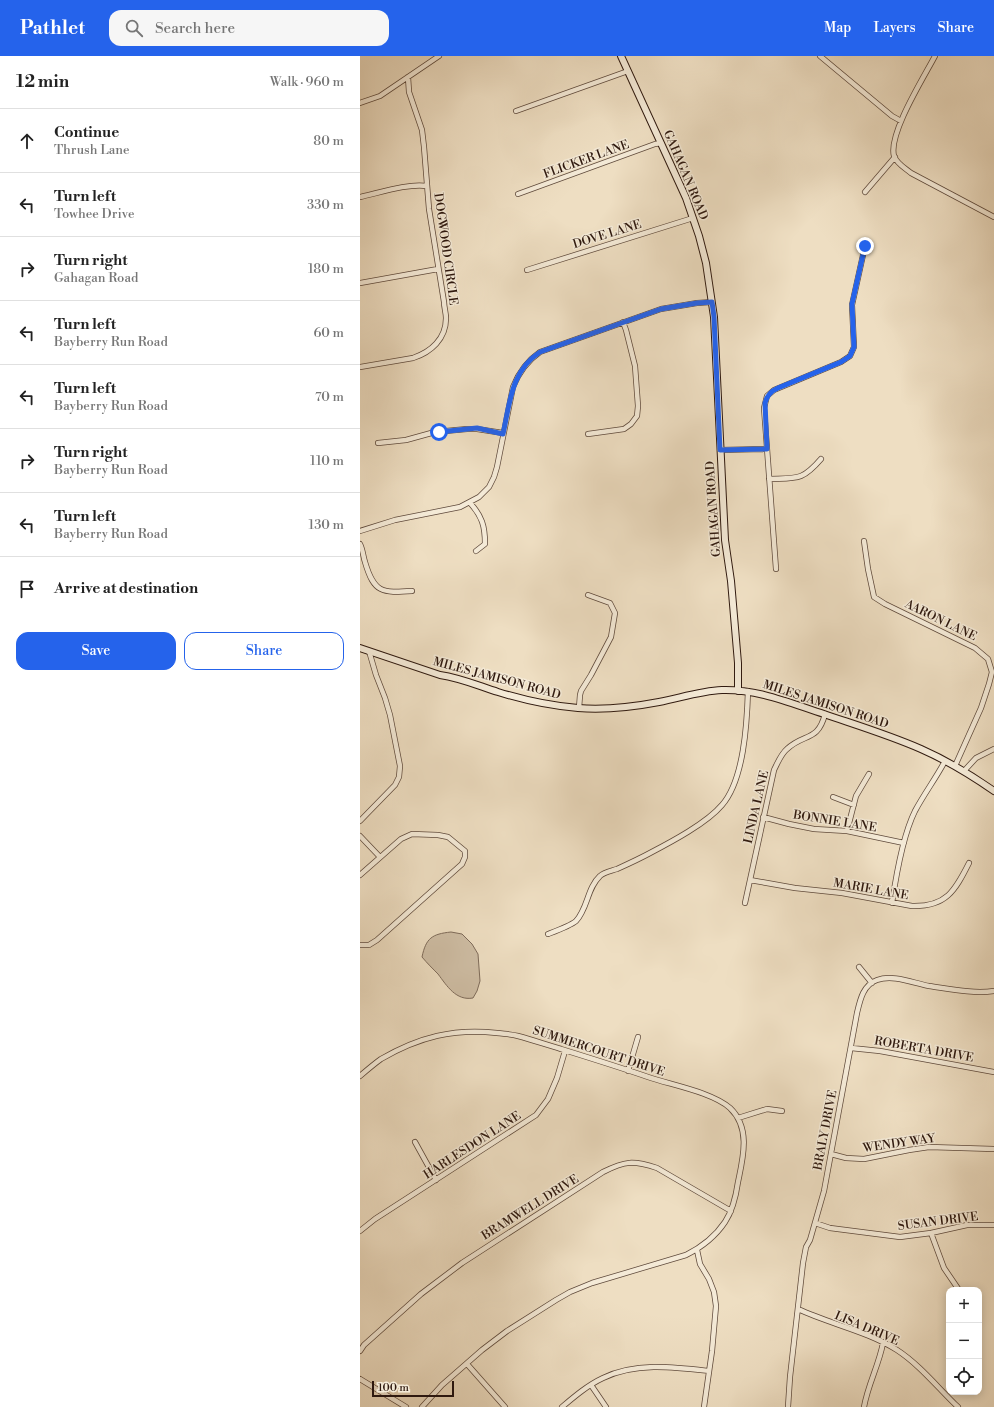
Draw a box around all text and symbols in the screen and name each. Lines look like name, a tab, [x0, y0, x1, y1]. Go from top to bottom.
search box	[109, 10, 389, 46]
text: Pathlet	[20, 16, 85, 40]
icon: search	[123, 17, 145, 39]
text: Search here	[155, 19, 235, 38]
text: Map	[824, 19, 851, 37]
text: Layers	[873, 19, 916, 37]
text: Share	[938, 19, 974, 37]
text: 12 min	[16, 71, 69, 93]
text: Walk · 960 m	[270, 74, 344, 90]
text: Continue	[54, 123, 119, 142]
street label: GAHAGAN ROAD	[660, 128, 711, 222]
icon: ahead	[16, 130, 38, 152]
text: 80 m	[313, 133, 344, 149]
street label: FLICKER LANE	[541, 137, 631, 182]
text: Thrush Lane	[54, 142, 130, 158]
text: Turn left	[54, 187, 116, 206]
street label: DOGWOOD CIRCLE	[430, 192, 461, 306]
icon: left	[16, 194, 38, 216]
text: 330 m	[307, 197, 344, 213]
text: Towhee Drive	[54, 206, 135, 222]
street label: DOVE LANE	[571, 217, 643, 252]
route end	[856, 237, 874, 255]
text: Turn right	[54, 251, 128, 270]
icon: right	[16, 258, 38, 280]
text: 180 m	[308, 261, 344, 277]
text: Gahagan Road	[54, 270, 138, 286]
text: Turn left	[54, 315, 116, 334]
icon: left	[16, 322, 38, 344]
text: 60 m	[313, 325, 344, 341]
text: Bayberry Run Road	[54, 334, 168, 350]
text: Turn left	[54, 379, 116, 398]
icon: left	[16, 386, 38, 408]
text: 70 m	[315, 389, 344, 405]
text: Bayberry Run Road	[54, 398, 168, 414]
route start	[430, 423, 448, 441]
text: Turn right	[54, 443, 128, 462]
icon: right	[16, 450, 38, 472]
text: 110 m	[310, 453, 344, 469]
street label: GAHAGAN ROAD	[703, 460, 724, 558]
text: Bayberry Run Road	[54, 462, 168, 478]
text: Turn left	[54, 507, 116, 526]
icon: left	[16, 514, 38, 536]
text: 130 m	[309, 517, 344, 533]
text: Bayberry Run Road	[54, 526, 168, 542]
icon: arrive	[16, 578, 38, 600]
text: Arrive at destination	[54, 579, 198, 598]
street label: AARON LANE	[901, 596, 979, 644]
button: Save	[16, 632, 176, 670]
button: Share	[184, 632, 344, 670]
street label: MILES JAMISON ROAD	[432, 654, 562, 703]
street label: MILES JAMISON ROAD	[761, 677, 891, 732]
street label: LINDA LANE	[741, 769, 772, 845]
street label: BONNIE LANE	[791, 807, 878, 836]
street label: MARIE LANE	[832, 875, 910, 904]
street label: SUMMERCOURT DRIVE	[531, 1023, 667, 1080]
street label: ROBERTA DRIVE	[873, 1033, 975, 1066]
street label: BRALY DRIVE	[810, 1089, 841, 1173]
street label: HARLESDON LANE	[421, 1108, 524, 1183]
street label: WENDY WAY	[861, 1131, 937, 1156]
street label: BRAMWELL DRIVE	[478, 1171, 582, 1244]
street label: SUSAN DRIVE	[897, 1209, 979, 1234]
map controls	[946, 1287, 982, 1395]
button: +	[946, 1287, 982, 1323]
street label: LISA DRIVE	[832, 1308, 901, 1349]
button: −	[946, 1323, 982, 1359]
button: locate	[946, 1359, 982, 1395]
scale bar	[372, 1379, 454, 1398]
text: 100 m	[378, 1381, 409, 1395]

